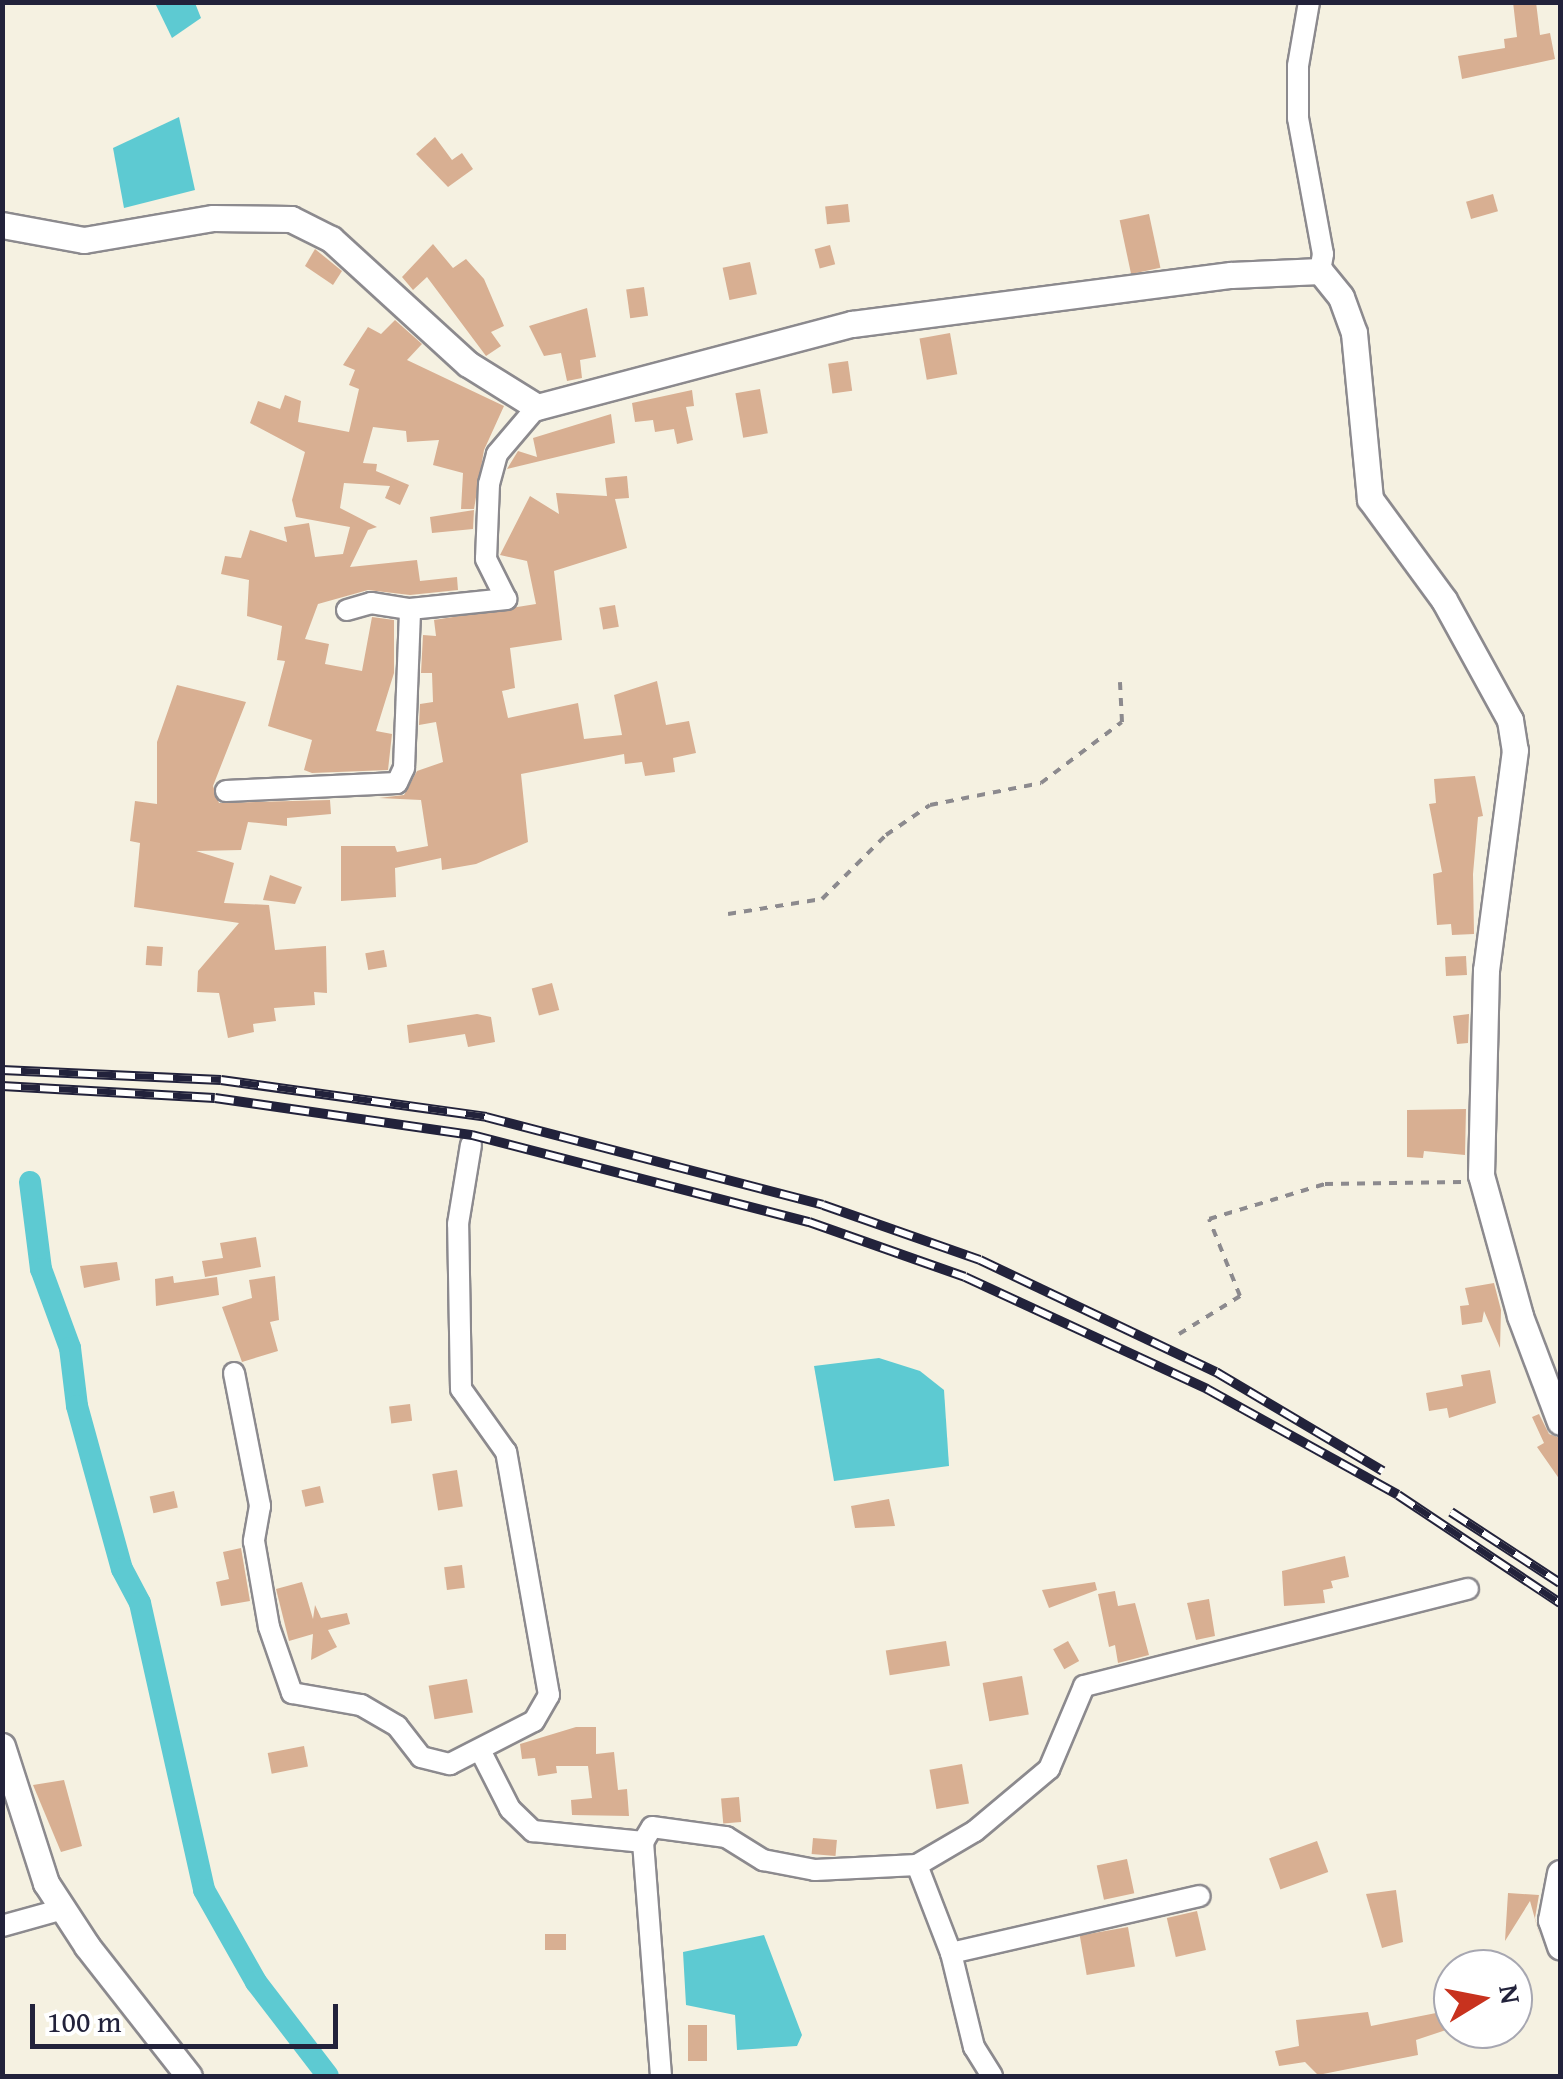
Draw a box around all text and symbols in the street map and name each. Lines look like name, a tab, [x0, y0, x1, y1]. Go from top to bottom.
north arrow	[1433, 1949, 1533, 2049]
text: N	[1489, 1981, 1533, 2007]
scale bar	[35, 1984, 342, 2046]
text: 100 m	[47, 1999, 121, 2043]

